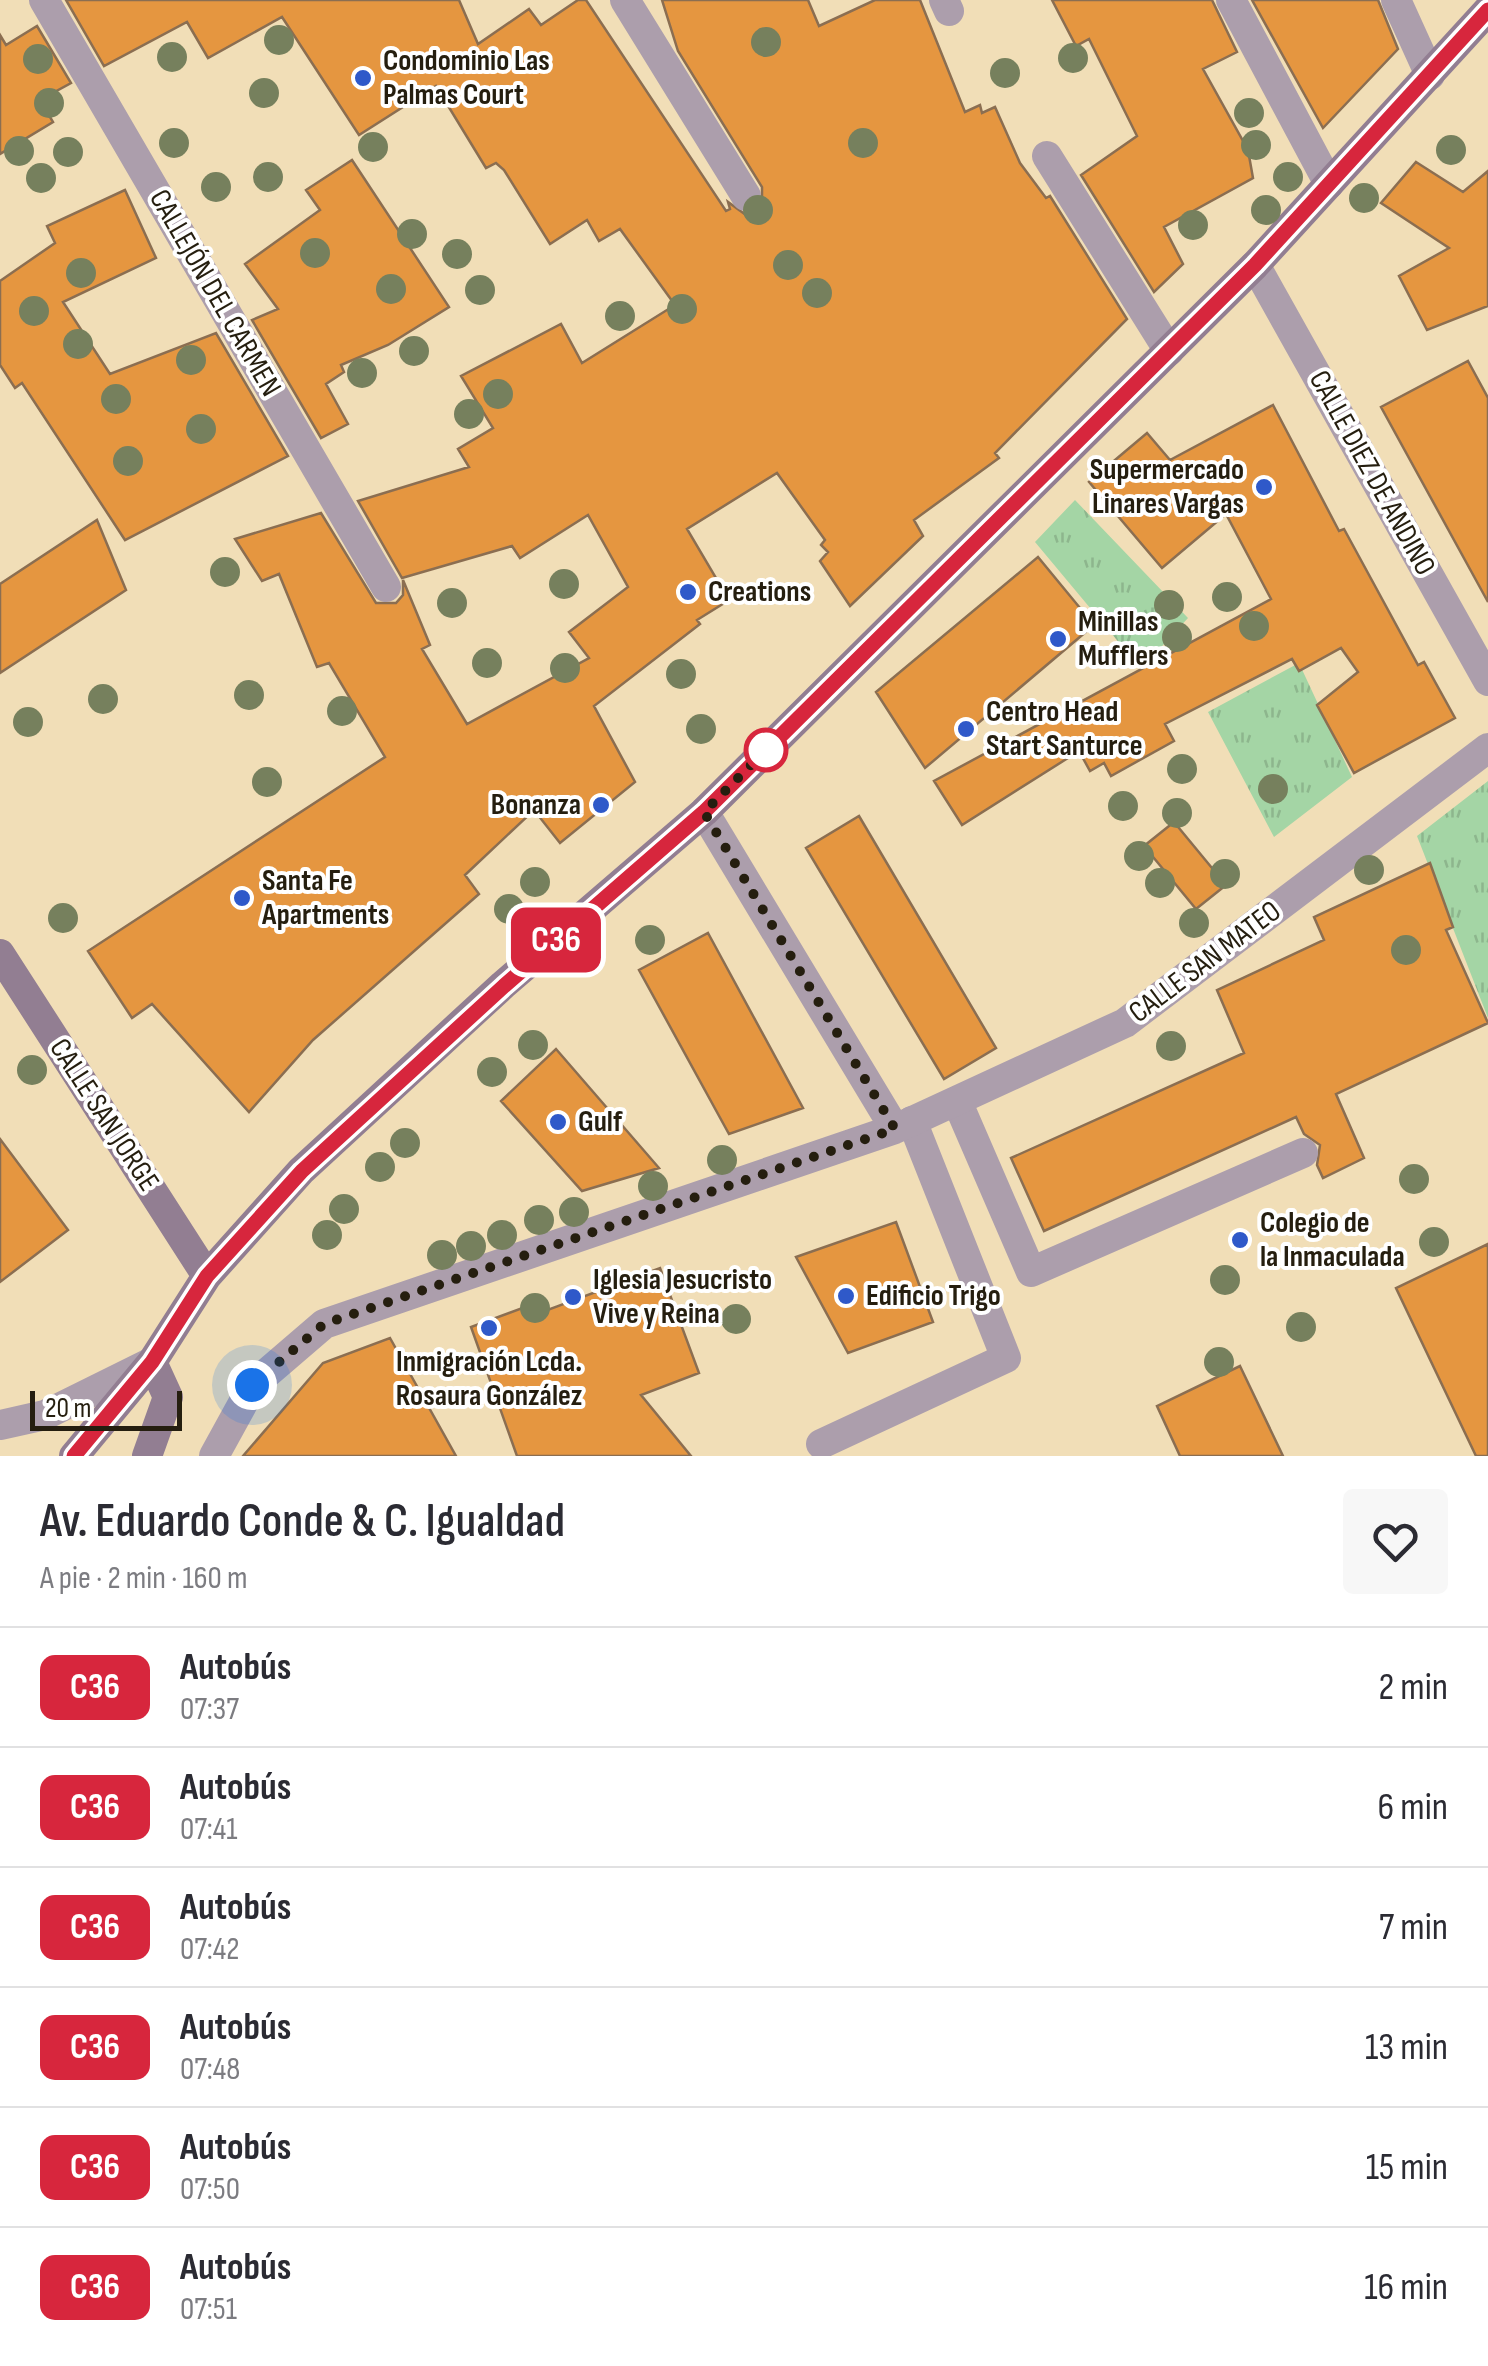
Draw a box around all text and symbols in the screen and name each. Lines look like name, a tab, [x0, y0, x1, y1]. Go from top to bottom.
place label: Condominio Las Palmas Court	[383, 43, 550, 113]
marker: Condominio Las Palmas Court	[352, 67, 374, 89]
street label: CALLEJÓN DEL CARMEN	[141, 183, 289, 403]
street label: CALLE DIEZ DE ANDINO	[1301, 365, 1443, 581]
place label: Supermercado Linares Vargas	[1090, 452, 1244, 522]
marker: Supermercado Linares Vargas	[1253, 476, 1275, 498]
place label: Creations	[708, 574, 811, 610]
marker: Creations	[677, 581, 699, 603]
place label: Minillas Mufflers	[1078, 604, 1169, 674]
marker: Minillas Mufflers	[1047, 628, 1069, 650]
place label: Centro Head Start Santurce	[986, 694, 1143, 764]
marker: Centro Head Start Santurce	[955, 718, 977, 740]
unlabelled marker	[745, 729, 787, 771]
place label: Bonanza	[491, 787, 581, 823]
marker: Bonanza	[590, 794, 612, 816]
place label: Santa Fe Apartments	[261, 863, 389, 933]
marker: Santa Fe Apartments	[231, 887, 253, 909]
street label: CALLE SAN MATEO	[1122, 893, 1288, 1031]
line badge: C36	[498, 908, 614, 972]
text: C36	[531, 919, 581, 962]
street label: CALLE SAN JORGE	[41, 1032, 167, 1198]
place label: Gulf	[578, 1104, 623, 1140]
marker: Gulf	[547, 1111, 569, 1133]
place label: Colegio de la Inmaculada	[1260, 1205, 1405, 1275]
marker: Colegio de la Inmaculada	[1229, 1229, 1251, 1251]
place label: Iglesia Jesucristo Vive y Reina	[593, 1262, 772, 1332]
place label: Edificio Trigo	[866, 1278, 1001, 1314]
marker: Edificio Trigo	[835, 1285, 857, 1307]
marker: Iglesia Jesucristo Vive y Reina	[562, 1286, 584, 1308]
marker: Inmigración Lcda. Rosaura González	[478, 1317, 500, 1339]
place label: Inmigración Lcda. Rosaura González	[396, 1344, 583, 1414]
your location	[227, 1360, 277, 1410]
scale bar	[30, 1386, 182, 1430]
text: 20 m	[45, 1392, 91, 1425]
button: heart	[1343, 1489, 1448, 1594]
text: Av. Eduardo Conde & C. Igualdad	[40, 1493, 565, 1550]
text: A pie · 2 min · 160 m	[40, 1559, 248, 1598]
text: Autobús	[180, 1645, 291, 1690]
text: 2 min	[1379, 1665, 1448, 1710]
text: C36	[70, 1666, 120, 1709]
text: 07:37	[180, 1690, 239, 1729]
text: Autobús	[180, 1765, 291, 1810]
text: 6 min	[1378, 1785, 1448, 1830]
text: C36	[70, 1786, 120, 1829]
text: 07:41	[180, 1810, 238, 1849]
text: Autobús	[180, 1885, 291, 1930]
text: 7 min	[1379, 1905, 1448, 1950]
text: C36	[70, 1906, 120, 1949]
text: 07:42	[180, 1930, 240, 1969]
text: Autobús	[180, 2005, 291, 2050]
text: 13 min	[1365, 2025, 1448, 2070]
text: C36	[70, 2026, 120, 2069]
text: 07:48	[180, 2050, 240, 2089]
text: Autobús	[180, 2125, 291, 2170]
text: 15 min	[1366, 2145, 1448, 2190]
text: C36	[70, 2146, 120, 2189]
text: 07:50	[180, 2170, 240, 2209]
text: Autobús	[180, 2245, 291, 2290]
text: 16 min	[1364, 2265, 1448, 2310]
text: C36	[70, 2266, 120, 2309]
text: 07:51	[180, 2290, 237, 2329]

